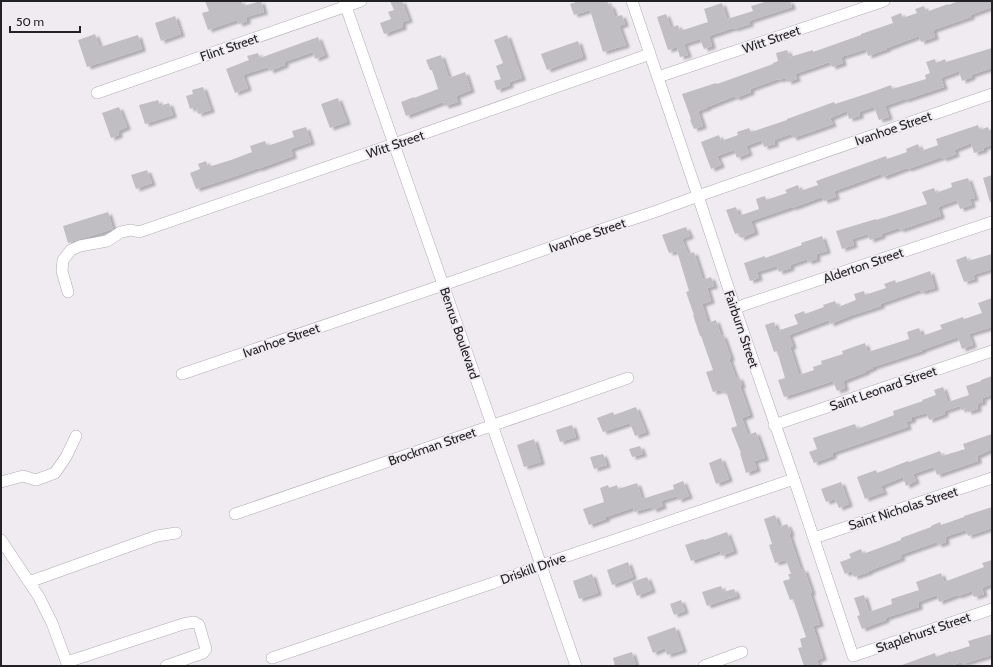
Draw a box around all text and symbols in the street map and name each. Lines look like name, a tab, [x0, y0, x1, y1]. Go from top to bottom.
scale bar	[10, 8, 80, 34]
text: 50 m	[16, 14, 44, 29]
street label: Witt Street	[740, 21, 803, 56]
street label: Flint Street	[198, 29, 261, 64]
street label: Ivanhoe Street	[852, 107, 934, 149]
street label: Witt Street	[364, 126, 427, 161]
street label: Ivanhoe Street	[546, 214, 628, 256]
street label: Alderton Street	[821, 244, 906, 286]
street label: Benrus Boulevard	[437, 285, 483, 381]
street label: Fairburn Street	[721, 288, 763, 370]
street label: Ivanhoe Street	[240, 319, 322, 361]
street label: Saint Leonard Street	[827, 362, 939, 414]
street label: Brockman Street	[386, 423, 479, 468]
street label: Saint Nicholas Street	[846, 483, 960, 533]
street label: Driskill Drive	[498, 549, 568, 587]
street label: Staplehurst Street	[874, 608, 973, 656]

